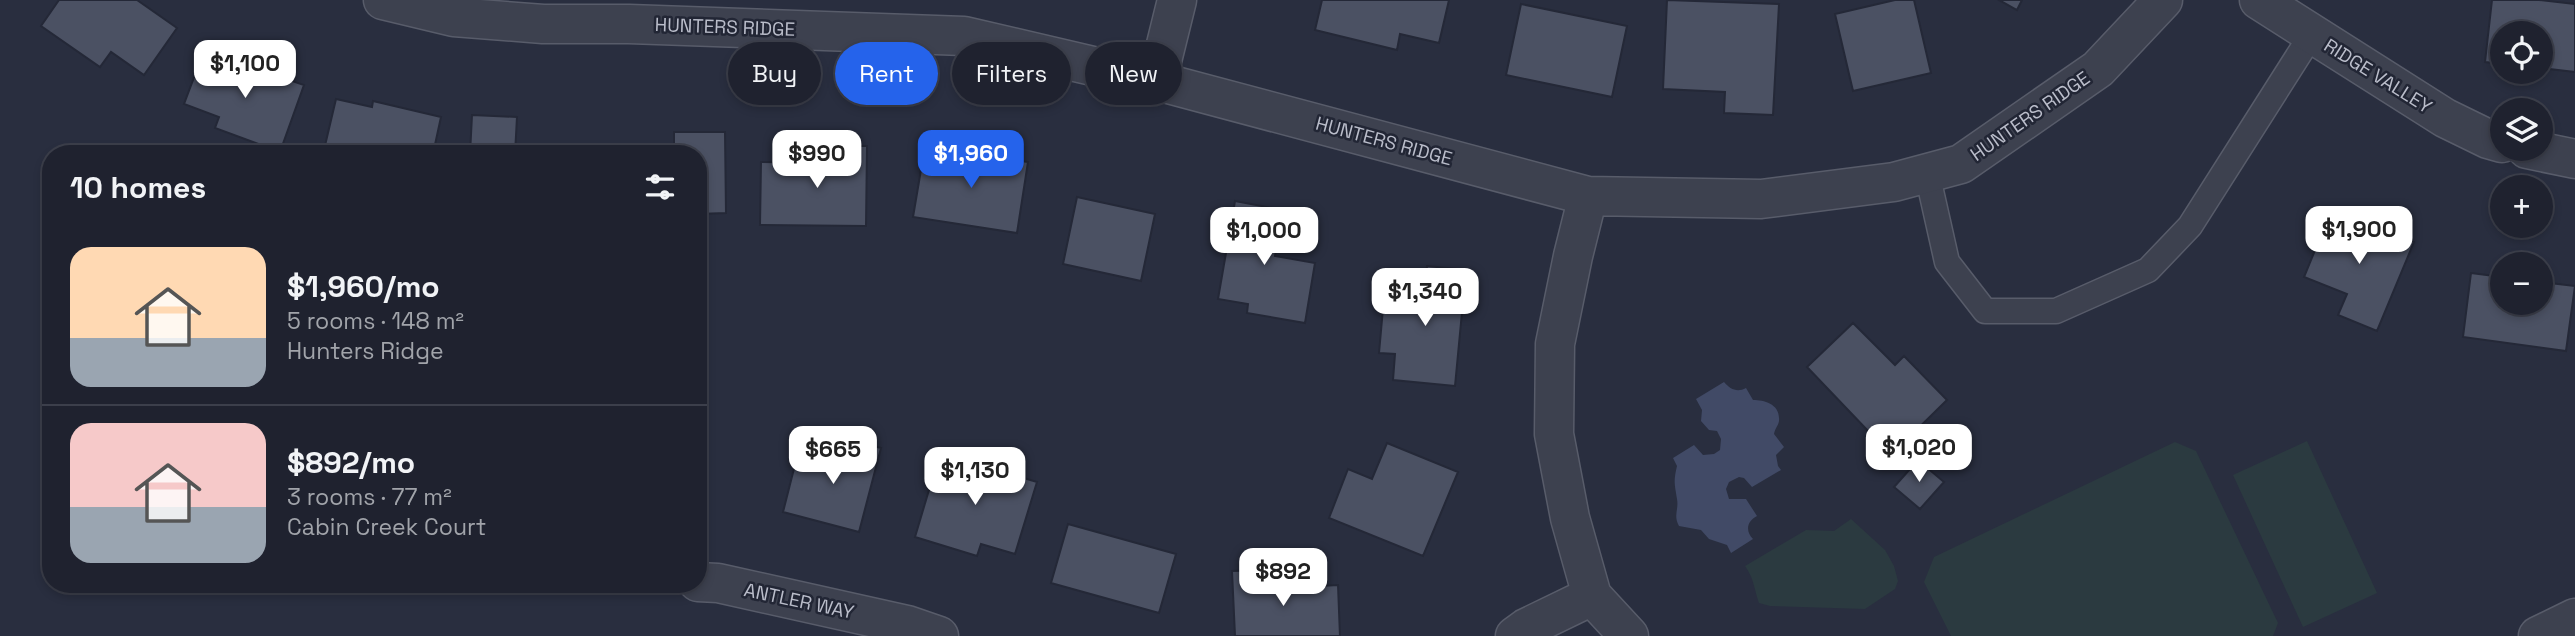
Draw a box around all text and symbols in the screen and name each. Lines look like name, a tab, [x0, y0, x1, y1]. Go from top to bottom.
street label: HUNTERS RIDGE	[654, 12, 796, 42]
map controls	[2490, 21, 2553, 315]
button: locate	[2490, 21, 2553, 84]
street label: RIDGE VALLEY	[2319, 33, 2437, 119]
pin: $1,100	[188, 41, 302, 100]
chip: Buy	[728, 42, 821, 105]
chip: Rent	[835, 42, 938, 105]
chip: Filters	[952, 42, 1071, 105]
chip: New	[1085, 42, 1182, 105]
text: $1,100	[210, 48, 280, 78]
street label: HUNTERS RIDGE	[1965, 65, 2095, 167]
button: layers	[2490, 98, 2553, 161]
street label: HUNTERS RIDGE	[1313, 111, 1455, 171]
pin: $990	[776, 130, 858, 190]
pin: $1,960	[914, 130, 1028, 190]
text: $990	[788, 138, 846, 168]
text: $1,960	[934, 138, 1008, 168]
text: 10 homes	[70, 168, 206, 207]
icon: filters	[641, 168, 679, 206]
button: +	[2490, 175, 2553, 238]
pin: $1,900	[2302, 206, 2416, 266]
pin: $1,000	[1207, 208, 1321, 267]
text: $1,900	[2321, 214, 2397, 244]
text: $1,000	[1226, 215, 1302, 245]
button: −	[2490, 252, 2553, 315]
text: $1,960/mo	[287, 267, 440, 306]
pin: $1,340	[1368, 268, 1482, 328]
icon: home	[126, 275, 210, 359]
text: $1,340	[1388, 276, 1462, 306]
text: 5 rooms · 148 m²	[287, 306, 464, 336]
text: Hunters Ridge	[287, 336, 444, 366]
pin: $1,020	[1862, 424, 1976, 484]
pin: $665	[792, 426, 874, 486]
text: $1,020	[1882, 432, 1956, 462]
text: $665	[805, 434, 861, 464]
text: $892/mo	[287, 443, 415, 482]
pin: $1,130	[918, 448, 1032, 507]
icon: home	[126, 451, 210, 535]
text: $1,130	[940, 455, 1010, 485]
text: 3 rooms · 77 m²	[287, 482, 452, 512]
text: Cabin Creek Court	[287, 512, 486, 542]
pin: $892	[1242, 548, 1324, 608]
text: $892	[1255, 556, 1311, 586]
street label: ANTLER WAY	[742, 577, 857, 625]

